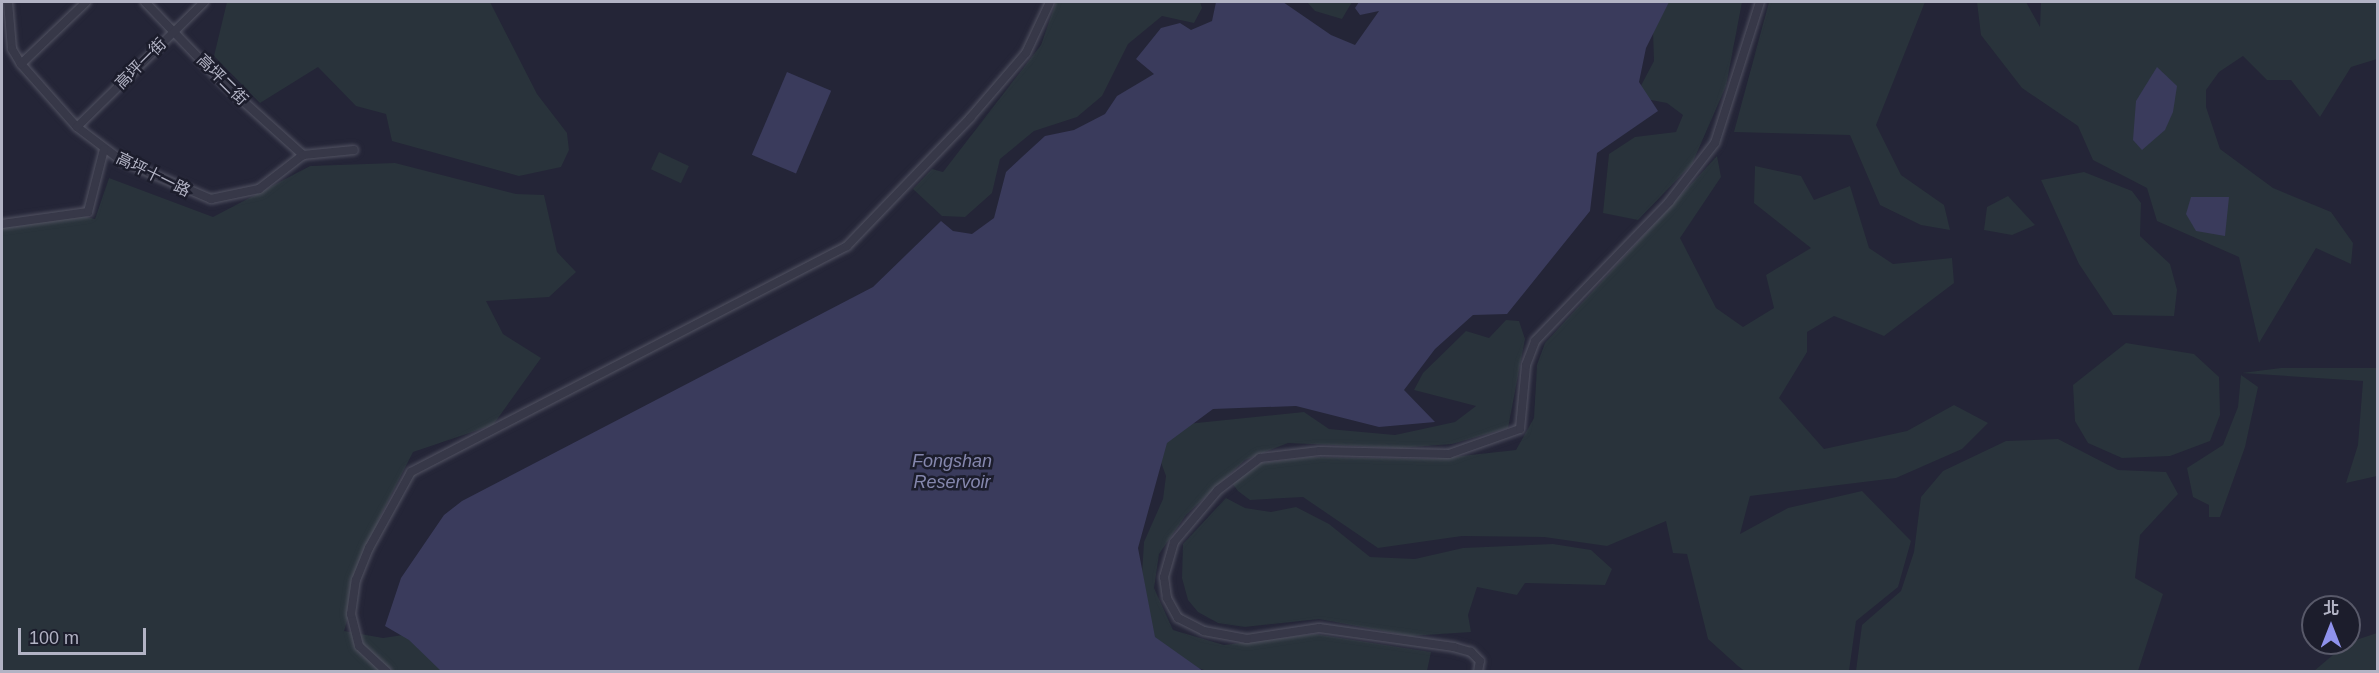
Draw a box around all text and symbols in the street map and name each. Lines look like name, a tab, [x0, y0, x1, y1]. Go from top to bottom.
street label: 高坪一街	[112, 35, 170, 93]
street label: 高坪二街	[193, 51, 251, 109]
street label: 高坪十一路	[113, 149, 193, 201]
water label: Fongshan Reservoir	[912, 451, 992, 494]
north arrow	[2301, 595, 2361, 655]
text: 北	[2323, 600, 2339, 617]
scale bar	[21, 616, 148, 654]
text: 100 m	[29, 628, 79, 648]

